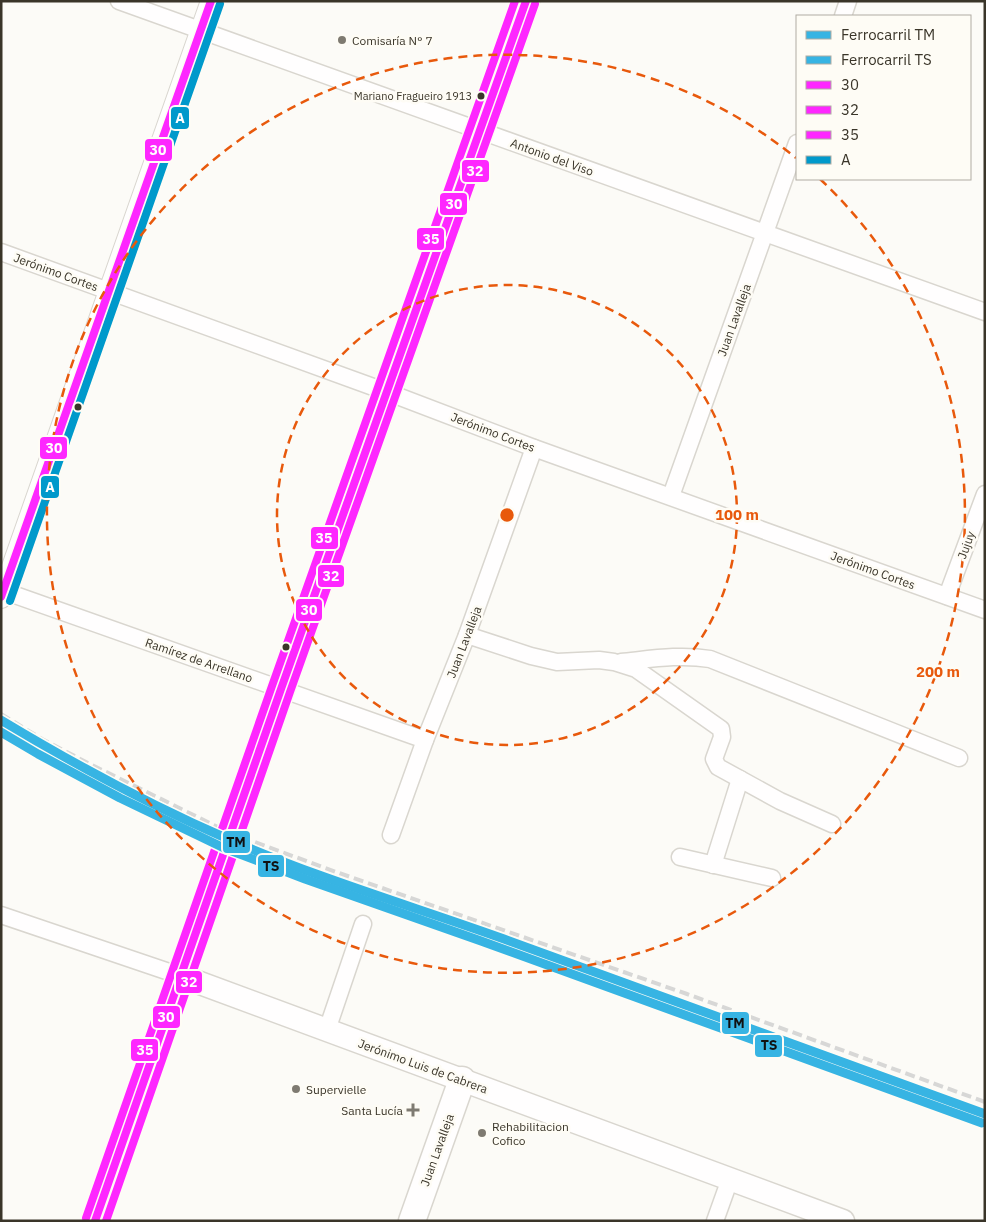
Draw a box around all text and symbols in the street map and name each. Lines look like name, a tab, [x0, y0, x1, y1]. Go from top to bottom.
legend	[796, 15, 971, 180]
text: Ferrocarril TM	[841, 25, 935, 44]
place label: Comisaría N° 7	[352, 33, 433, 48]
marker: Comisaría N° 7	[336, 34, 348, 46]
text: Ferrocarril TS	[841, 50, 932, 69]
text: 30	[841, 75, 859, 94]
place label: Mariano Fragueiro 1913	[354, 89, 472, 103]
marker: Mariano Fragueiro 1913	[476, 91, 486, 101]
text: 32	[841, 100, 859, 119]
line badge: A	[170, 106, 190, 130]
text: A	[175, 109, 185, 127]
text: 35	[841, 125, 859, 144]
street label: Antonio del Viso	[508, 135, 596, 179]
line badge: 30	[144, 138, 173, 162]
text: 30	[150, 141, 166, 159]
text: A	[841, 150, 851, 169]
line badge: 32	[461, 159, 490, 183]
text: 32	[467, 162, 483, 180]
line badge: 30	[439, 192, 468, 216]
text: 30	[446, 195, 462, 213]
line badge: 35	[416, 227, 445, 251]
text: 35	[423, 230, 439, 248]
street label: Jerónimo Cortes	[12, 250, 100, 294]
street label: Juan Lavalleja	[714, 281, 754, 358]
unlabelled marker	[73, 402, 83, 412]
street label: Jerónimo Cortes	[449, 409, 537, 455]
line badge: 30	[39, 436, 68, 460]
text: 30	[46, 439, 62, 457]
line badge: A	[40, 475, 60, 499]
text: A	[45, 478, 55, 496]
text: 100 m	[715, 505, 759, 524]
centre of rings	[498, 506, 516, 524]
line badge: 35	[310, 526, 339, 550]
text: 35	[316, 529, 332, 547]
street label: Jujuy	[954, 529, 978, 561]
street label: Jerónimo Cortes	[829, 548, 917, 592]
line badge: 32	[317, 564, 345, 588]
text: 32	[323, 567, 339, 585]
line badge: 30	[295, 598, 323, 622]
text: 30	[301, 601, 317, 619]
street label: Juan Lavalleja	[443, 603, 485, 680]
street label: Ramírez de Arrellano	[143, 635, 255, 686]
unlabelled marker	[281, 642, 291, 652]
text: 200 m	[916, 662, 960, 681]
line badge: TM	[222, 830, 251, 854]
text: TM	[226, 833, 246, 851]
line badge: TS	[257, 854, 285, 878]
text: TS	[263, 857, 280, 875]
line badge: 32	[175, 970, 203, 994]
text: 32	[181, 973, 197, 991]
line badge: 30	[152, 1005, 181, 1029]
text: 30	[158, 1008, 174, 1026]
line badge: TM	[721, 1011, 750, 1035]
text: TM	[725, 1014, 745, 1032]
line badge: TS	[754, 1034, 783, 1058]
street label: Jerónimo Luis de Cabrera	[356, 1036, 490, 1097]
text: TS	[761, 1036, 778, 1054]
line badge: 35	[130, 1038, 159, 1062]
text: 35	[137, 1041, 153, 1059]
place label: Supervielle	[306, 1082, 367, 1097]
marker: Supervielle	[290, 1083, 302, 1095]
place label: Santa Lucía	[341, 1103, 404, 1118]
marker: Santa Lucía	[407, 1104, 419, 1116]
street label: Juan Lavalleja	[417, 1111, 457, 1188]
place label: Rehabilitacion Cofico	[492, 1119, 569, 1148]
marker: Rehabilitacion Cofico	[476, 1127, 488, 1139]

